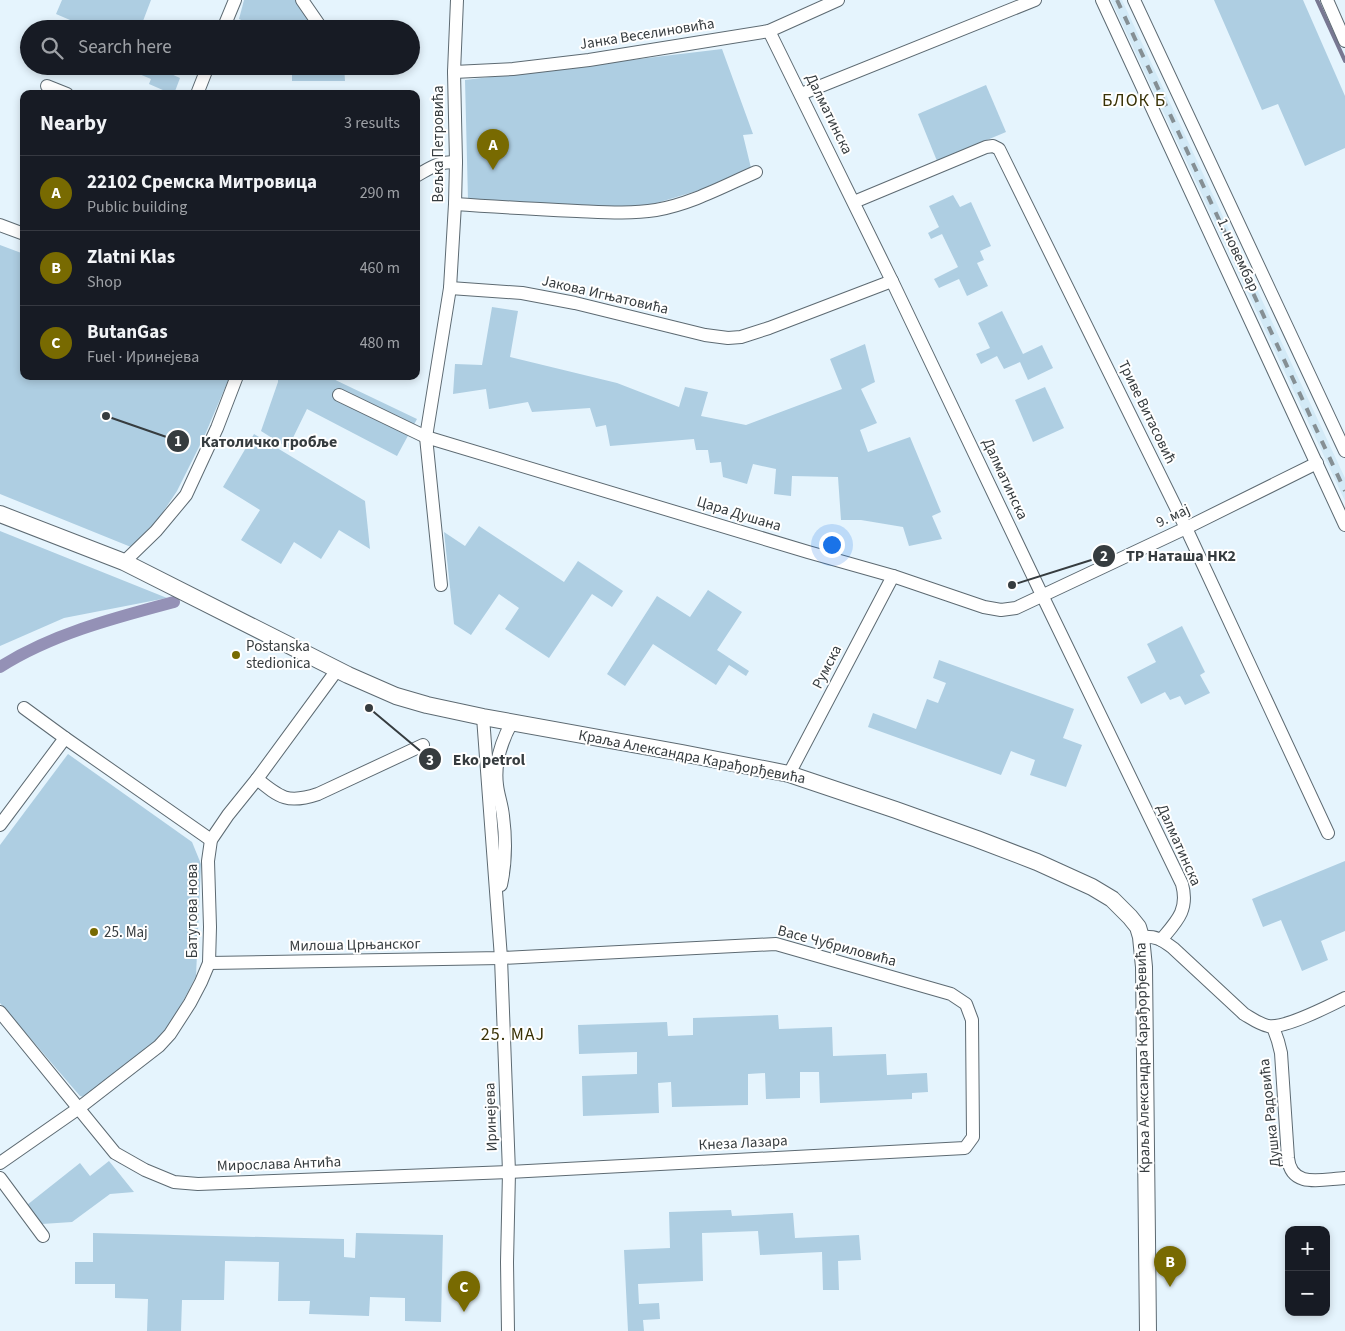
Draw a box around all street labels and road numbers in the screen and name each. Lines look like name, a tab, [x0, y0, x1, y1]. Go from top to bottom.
street label: Јанка Веселиновића	[578, 13, 716, 55]
street label: Далматинска	[800, 70, 858, 158]
street label: Вељка Петровића	[428, 85, 449, 203]
street label: 1. новембар	[1212, 215, 1264, 295]
street label: Јакова Игњатовића	[540, 270, 670, 320]
street label: Триве Витасовић	[1113, 357, 1181, 467]
street label: Далматинска	[977, 435, 1033, 523]
street label: Цара Душана	[694, 491, 784, 537]
street label: 9. мај	[1153, 499, 1193, 533]
street label: Румска	[807, 641, 847, 693]
street label: Краља Александра Карађорђевића	[577, 725, 807, 789]
street label: Далматинска	[1152, 801, 1206, 889]
street label: Батутова нова	[182, 864, 203, 958]
street label: Васе Чубриловића	[775, 920, 899, 972]
street label: Милоша Црњанског	[289, 933, 421, 957]
street label: Краља Александра Карађорђевића	[1130, 942, 1156, 1174]
street label: Душка Радовића	[1254, 1058, 1286, 1168]
street label: Иринејева	[479, 1082, 503, 1152]
street label: Кнеза Лазара	[698, 1130, 788, 1156]
street label: Мирослава Антића	[217, 1151, 341, 1177]

